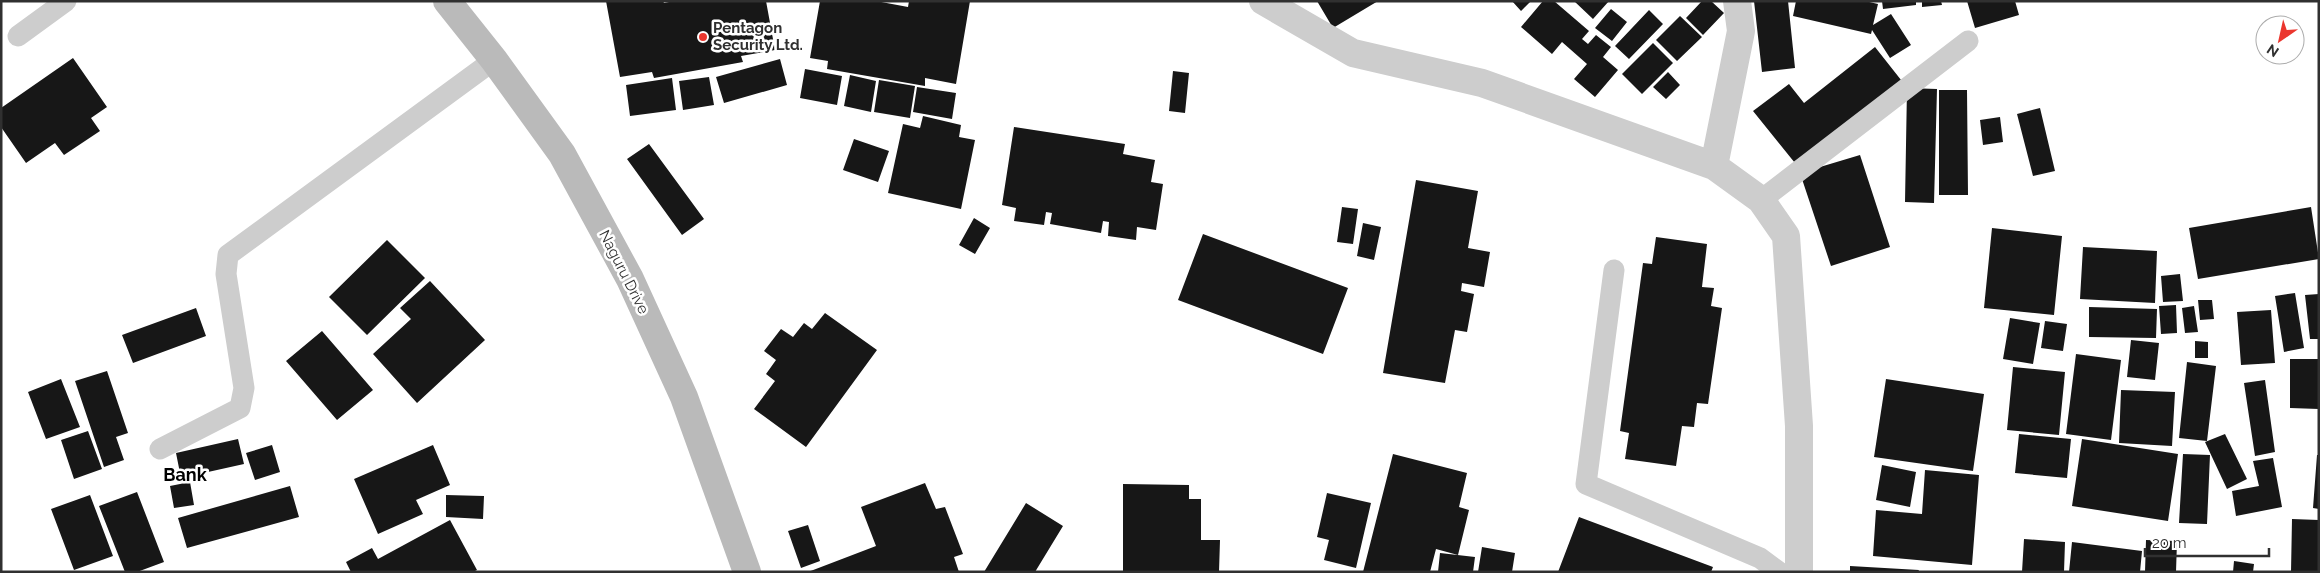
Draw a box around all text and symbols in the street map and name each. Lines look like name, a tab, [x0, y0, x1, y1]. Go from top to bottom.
north arrow	[2255, 15, 2305, 65]
place label: Pentagon Security Ltd.	[713, 19, 803, 54]
marker: Pentagon Security Ltd.	[697, 31, 709, 43]
text: N	[2264, 41, 2282, 60]
street label: Naguru Drive	[595, 227, 653, 317]
district label: Bank	[163, 464, 208, 485]
scale bar	[2145, 526, 2269, 558]
text: 20 m	[2152, 534, 2187, 552]

